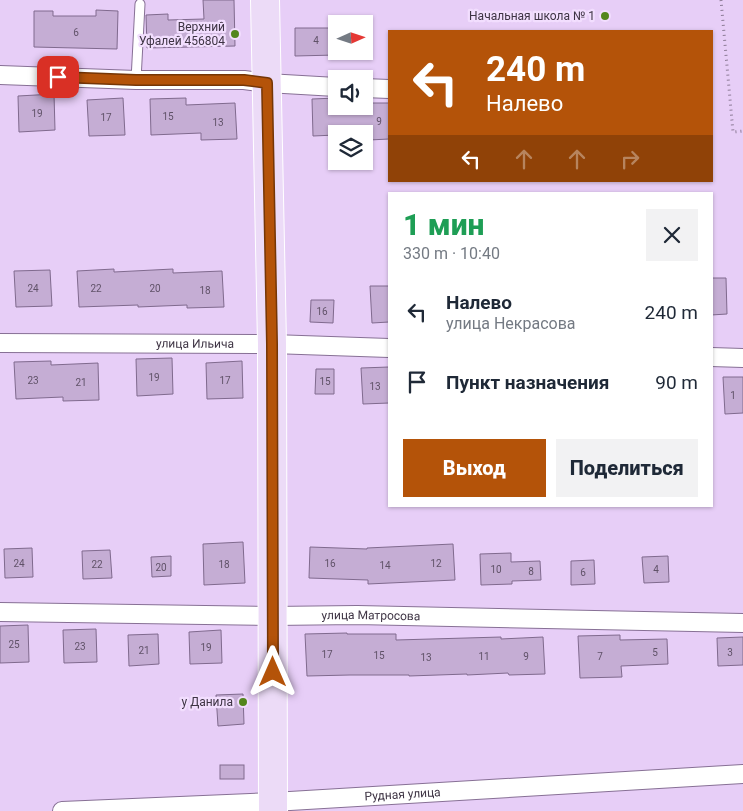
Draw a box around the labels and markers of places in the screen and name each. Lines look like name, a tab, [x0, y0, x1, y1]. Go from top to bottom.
place label: Начальная школа № 1	[469, 9, 595, 23]
marker: Начальная школа № 1	[599, 10, 611, 22]
place label: Верхний Уфалей 456804	[139, 20, 225, 48]
marker: Верхний Уфалей 456804	[229, 28, 241, 40]
pin	[37, 56, 79, 98]
place label: у Данила	[181, 695, 233, 709]
marker: у Данила	[237, 696, 249, 708]

